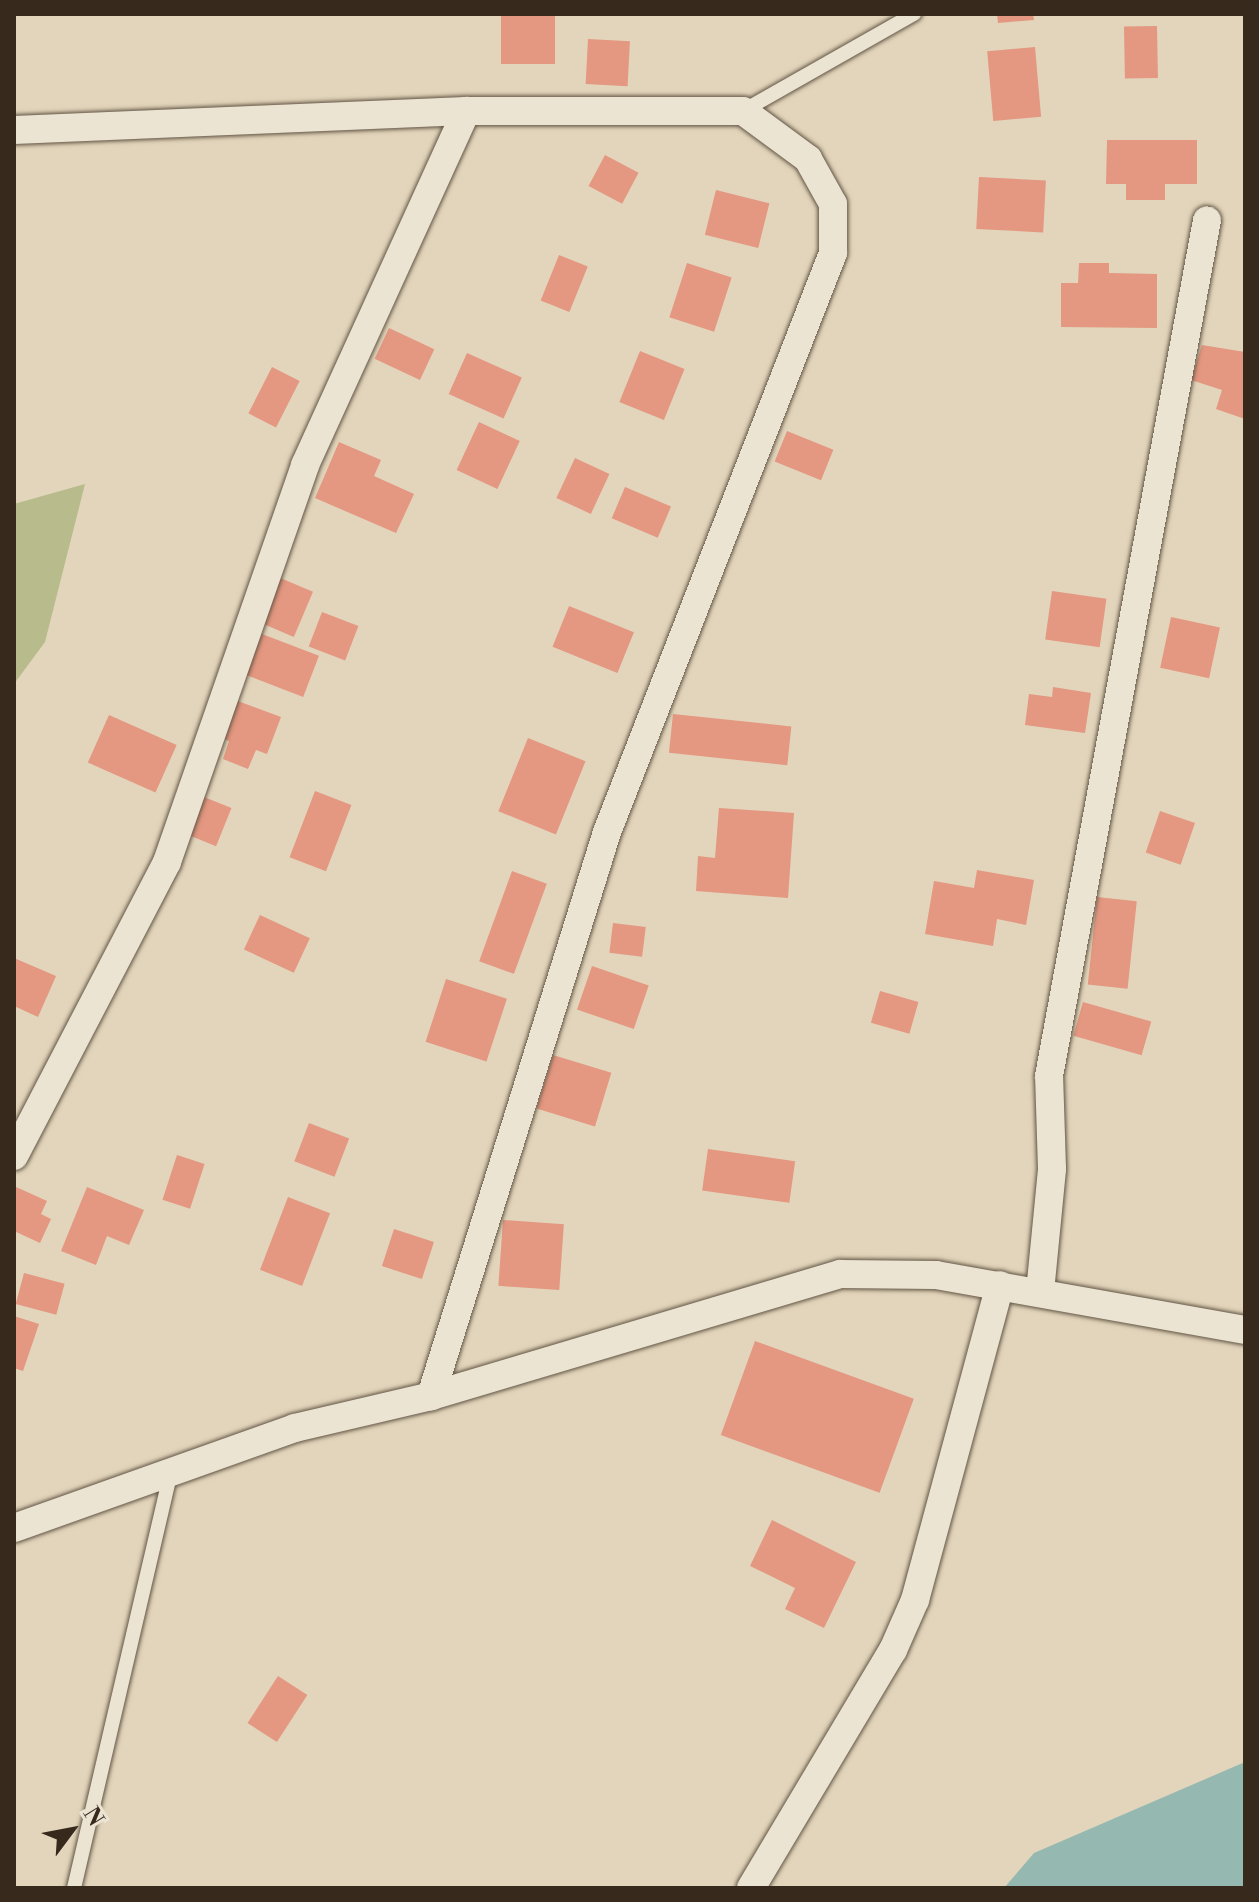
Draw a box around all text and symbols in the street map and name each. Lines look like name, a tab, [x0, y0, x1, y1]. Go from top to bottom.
north arrow	[32, 1790, 112, 1870]
text: N	[77, 1802, 109, 1832]

